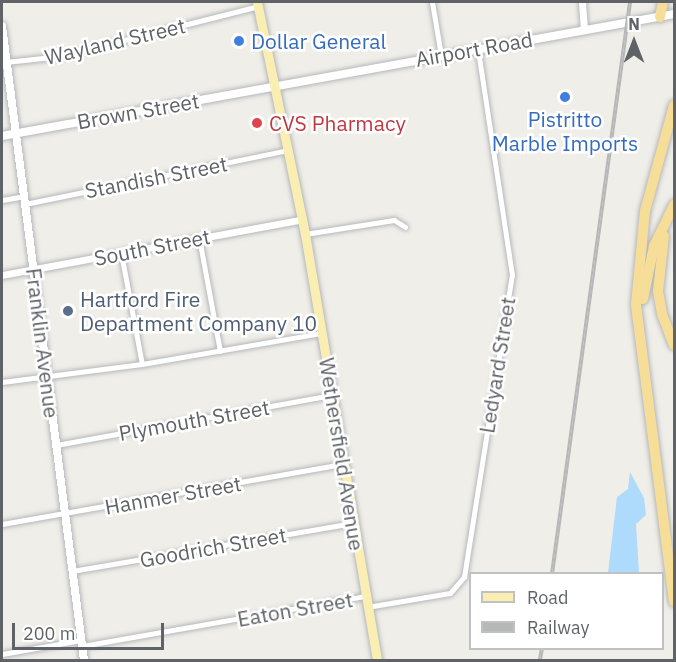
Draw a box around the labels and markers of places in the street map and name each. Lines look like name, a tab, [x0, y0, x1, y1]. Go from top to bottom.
place label: Dollar General	[251, 28, 386, 54]
marker: Dollar General	[232, 34, 246, 48]
marker: Pistritto Marble Imports	[558, 90, 572, 104]
place label: Pistritto Marble Imports	[492, 106, 638, 156]
place label: CVS Pharmacy	[269, 110, 406, 136]
marker: CVS Pharmacy	[250, 116, 264, 130]
place label: Hartford Fire Department Company 10	[80, 286, 317, 336]
marker: Hartford Fire Department Company 10	[61, 304, 75, 318]

